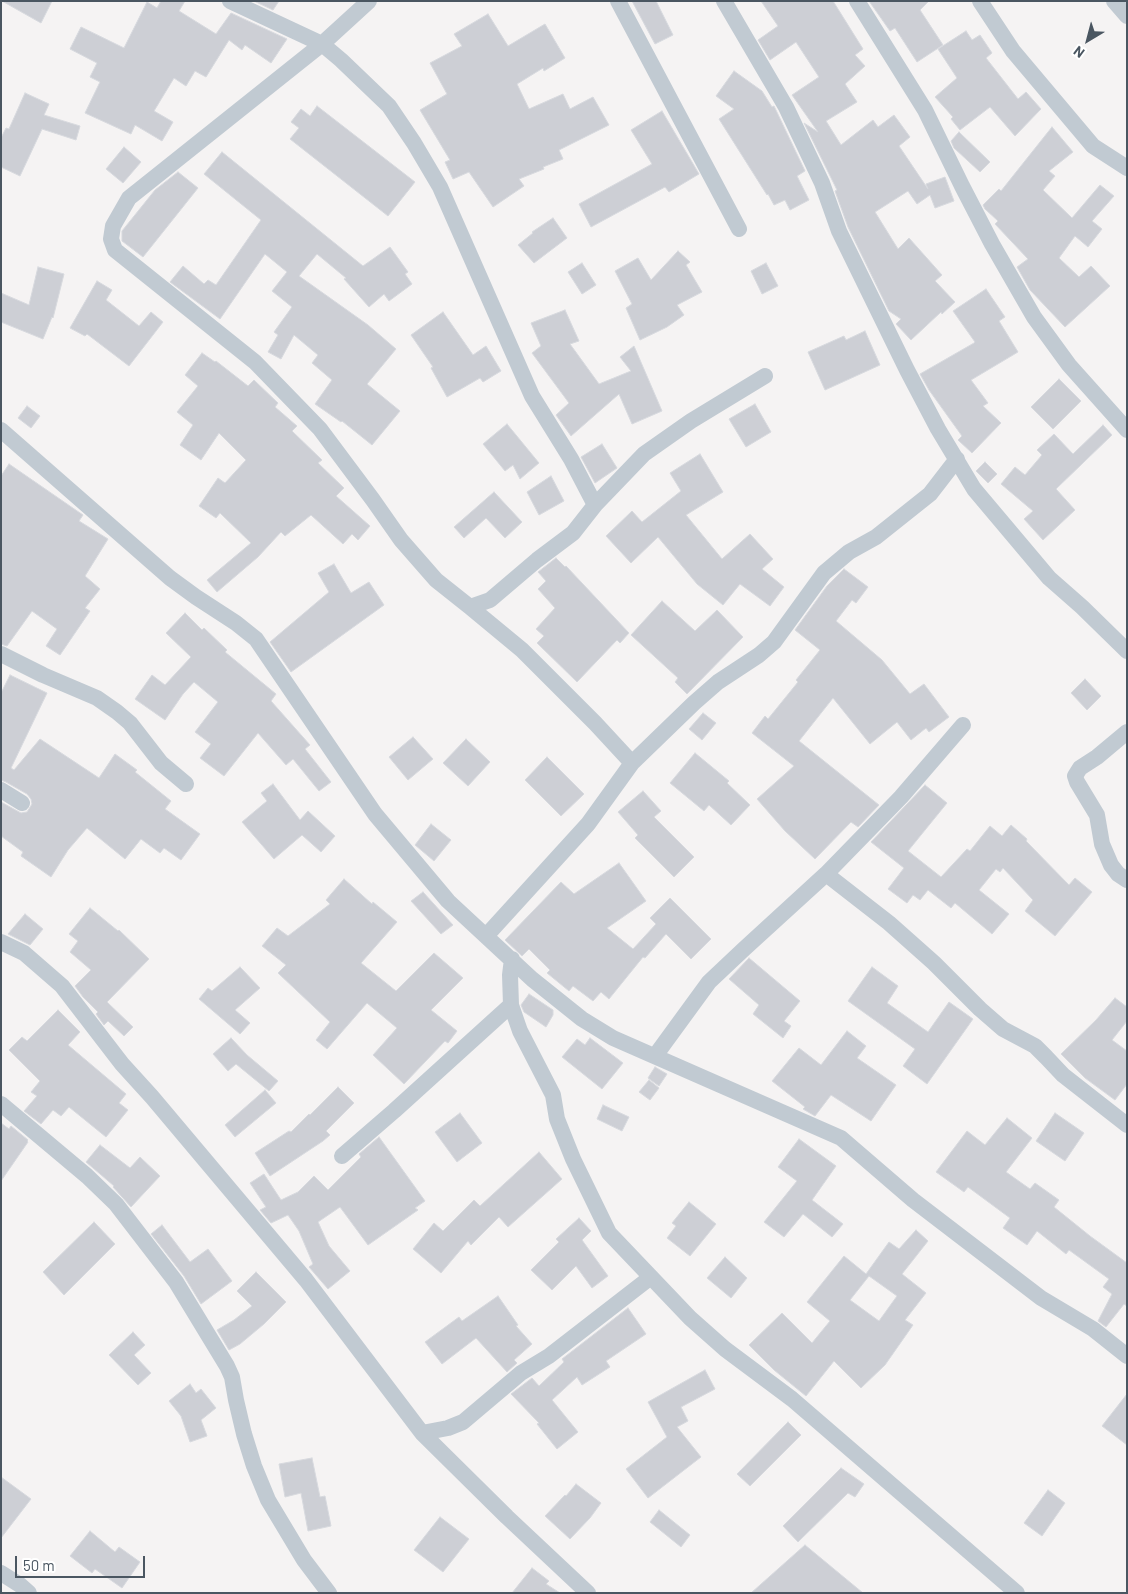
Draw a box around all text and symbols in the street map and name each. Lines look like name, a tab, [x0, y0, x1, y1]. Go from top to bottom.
north arrow	[1063, 15, 1113, 65]
text: N	[1070, 43, 1088, 62]
scale bar	[18, 1546, 148, 1578]
text: 50 m	[23, 1556, 55, 1574]

